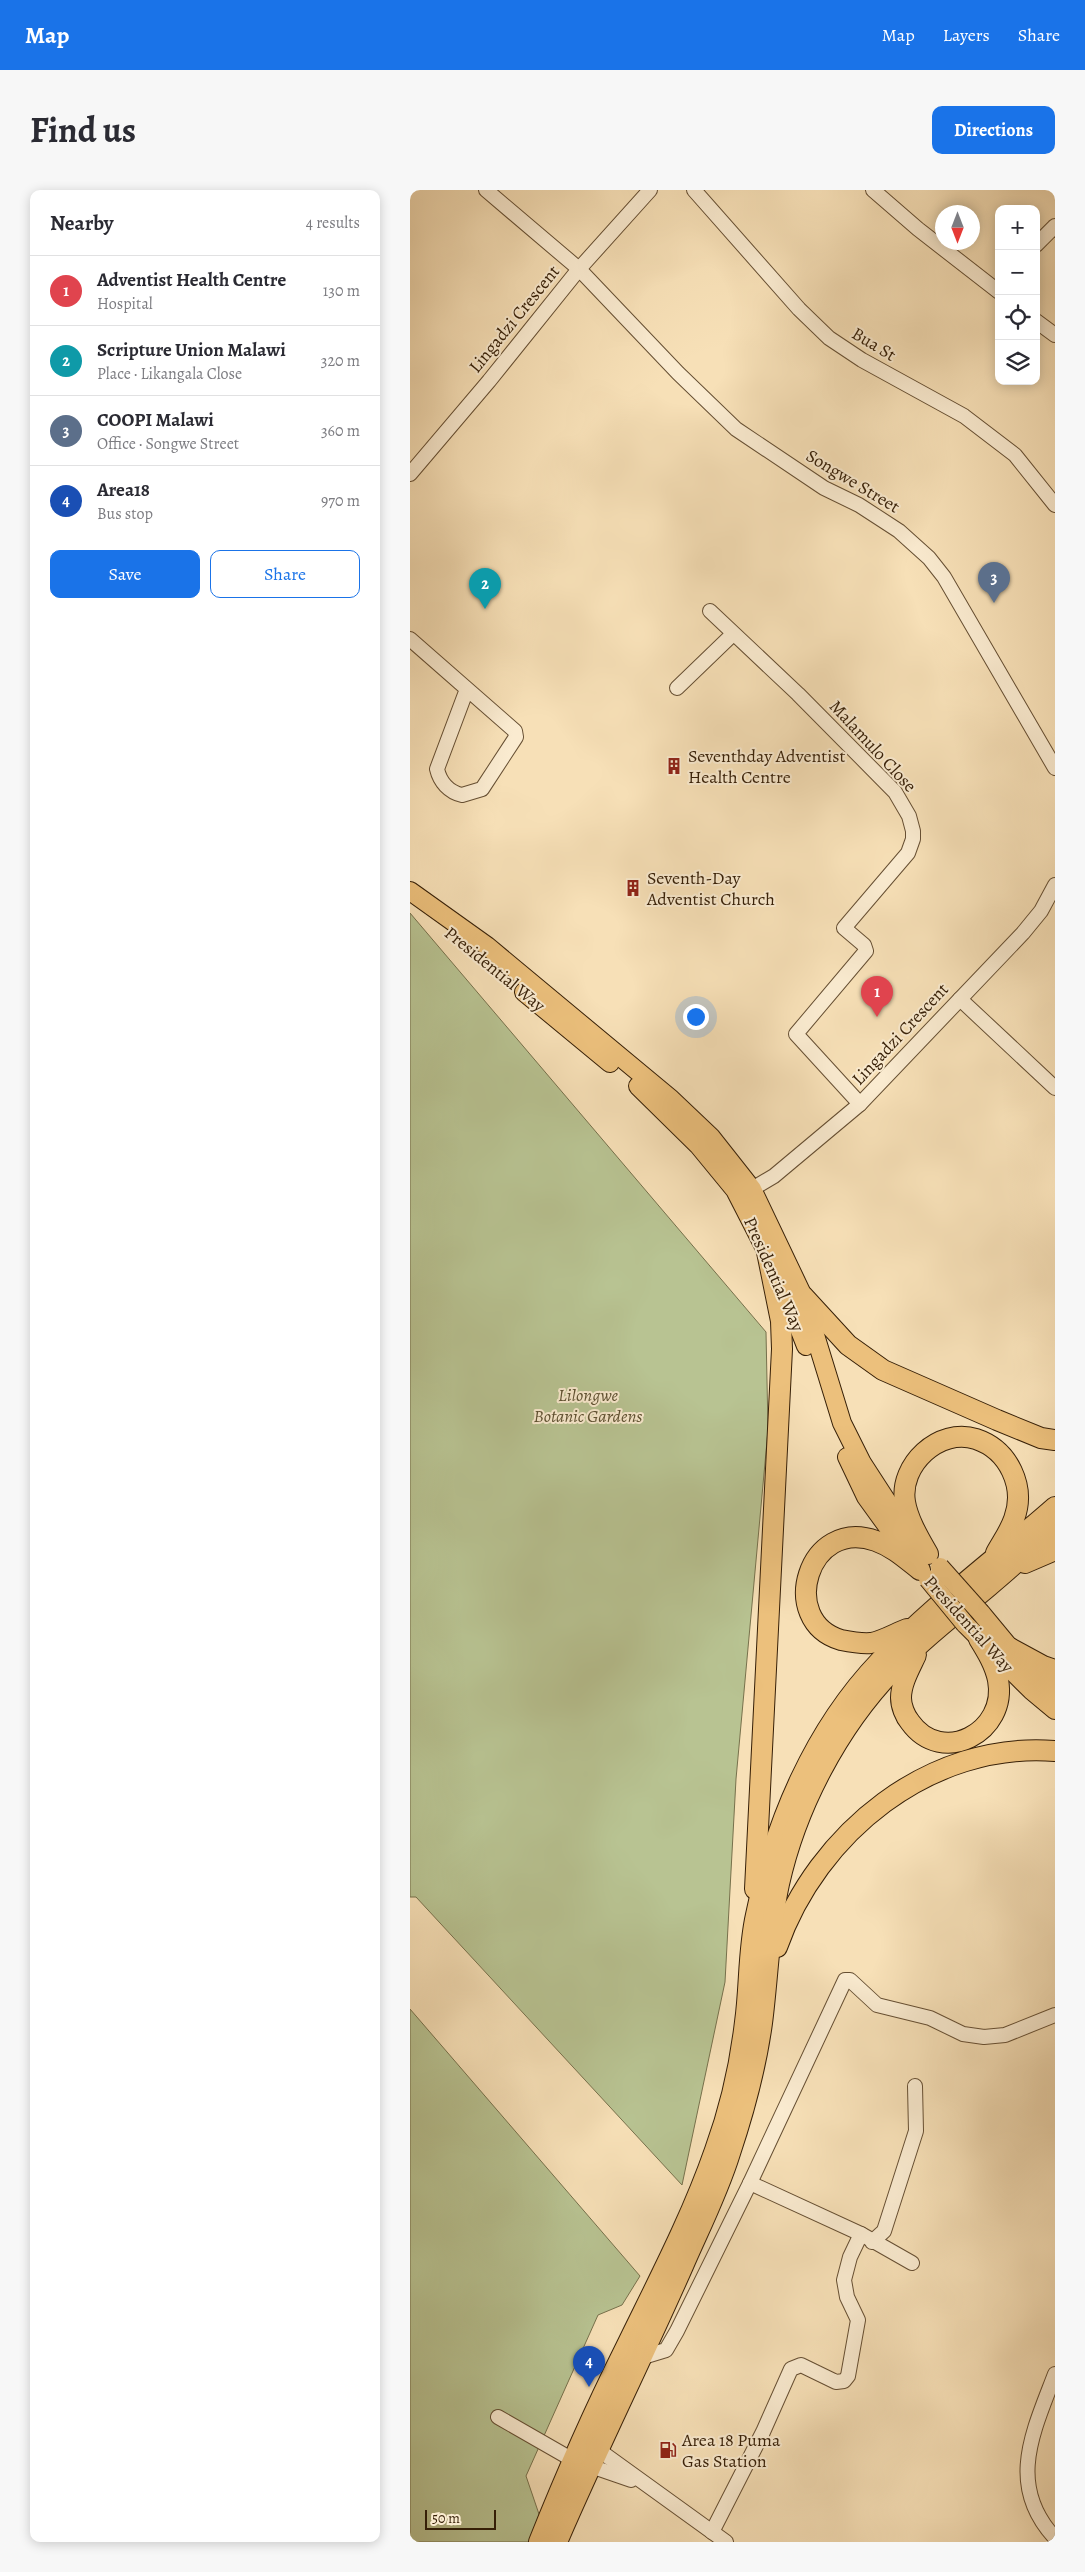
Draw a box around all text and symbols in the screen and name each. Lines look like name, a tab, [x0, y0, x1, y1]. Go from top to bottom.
text: Map	[25, 19, 69, 51]
text: Map	[882, 23, 915, 47]
text: Layers	[943, 23, 990, 47]
text: Share	[1018, 23, 1060, 47]
text: Find us	[30, 106, 136, 154]
button: Directions	[932, 106, 1055, 154]
north arrow	[935, 205, 980, 250]
map controls	[995, 205, 1040, 385]
button: +	[995, 205, 1040, 250]
text: Nearby	[50, 209, 113, 237]
text: 4 results	[306, 212, 360, 234]
button: −	[995, 250, 1040, 295]
street label: Lingadzi Crescent	[463, 260, 565, 378]
text: Adventist Health Centre	[97, 267, 286, 293]
text: 1	[63, 280, 69, 302]
text: 130 m	[323, 280, 360, 302]
text: Hospital	[97, 293, 153, 315]
button: locate	[995, 295, 1040, 340]
street label: Bua St	[847, 321, 901, 367]
text: Scripture Union Malawi	[97, 337, 286, 363]
button: layers	[995, 340, 1040, 385]
text: 2	[62, 350, 70, 372]
text: 320 m	[321, 350, 360, 372]
text: Place · Likangala Close	[97, 363, 242, 385]
text: COOPI Malawi	[97, 407, 214, 433]
text: 3	[63, 420, 69, 442]
text: 360 m	[321, 420, 360, 442]
text: Office · Songwe Street	[97, 433, 239, 455]
street label: Songwe Street	[802, 444, 904, 518]
text: Area18	[97, 477, 150, 503]
text: 4	[62, 490, 70, 512]
text: 970 m	[321, 490, 360, 512]
text: Bus stop	[97, 503, 153, 525]
button: Save	[50, 550, 200, 598]
button: Share	[210, 550, 360, 598]
pin: 3	[978, 562, 1010, 603]
pin: 2	[469, 568, 501, 609]
street label: Malamulo Close	[824, 695, 922, 797]
place label: Seventhday Adventist Health Centre	[688, 744, 846, 789]
building icon: Seventhday Adventist Health Centre	[664, 756, 684, 776]
place label: Seventh-Day Adventist Church	[646, 866, 775, 911]
building icon: Seventh-Day Adventist Church	[623, 878, 643, 898]
street label: Presidential Way	[440, 921, 551, 1018]
pin: 1	[861, 976, 893, 1017]
street label: Lingadzi Crescent	[846, 978, 954, 1090]
your location	[683, 1004, 709, 1030]
street label: Presidential Way	[738, 1213, 810, 1336]
park label: Lilongwe Botanic Gardens	[534, 1383, 642, 1428]
street label: Presidential Way	[919, 1570, 1020, 1679]
pin: 4	[573, 2346, 605, 2387]
place label: Area 18 Puma Gas Station	[681, 2428, 781, 2473]
fuel station icon: Area 18 Puma Gas Station	[658, 2440, 678, 2460]
scale bar	[425, 2507, 496, 2530]
text: 50 m	[432, 2509, 460, 2528]

